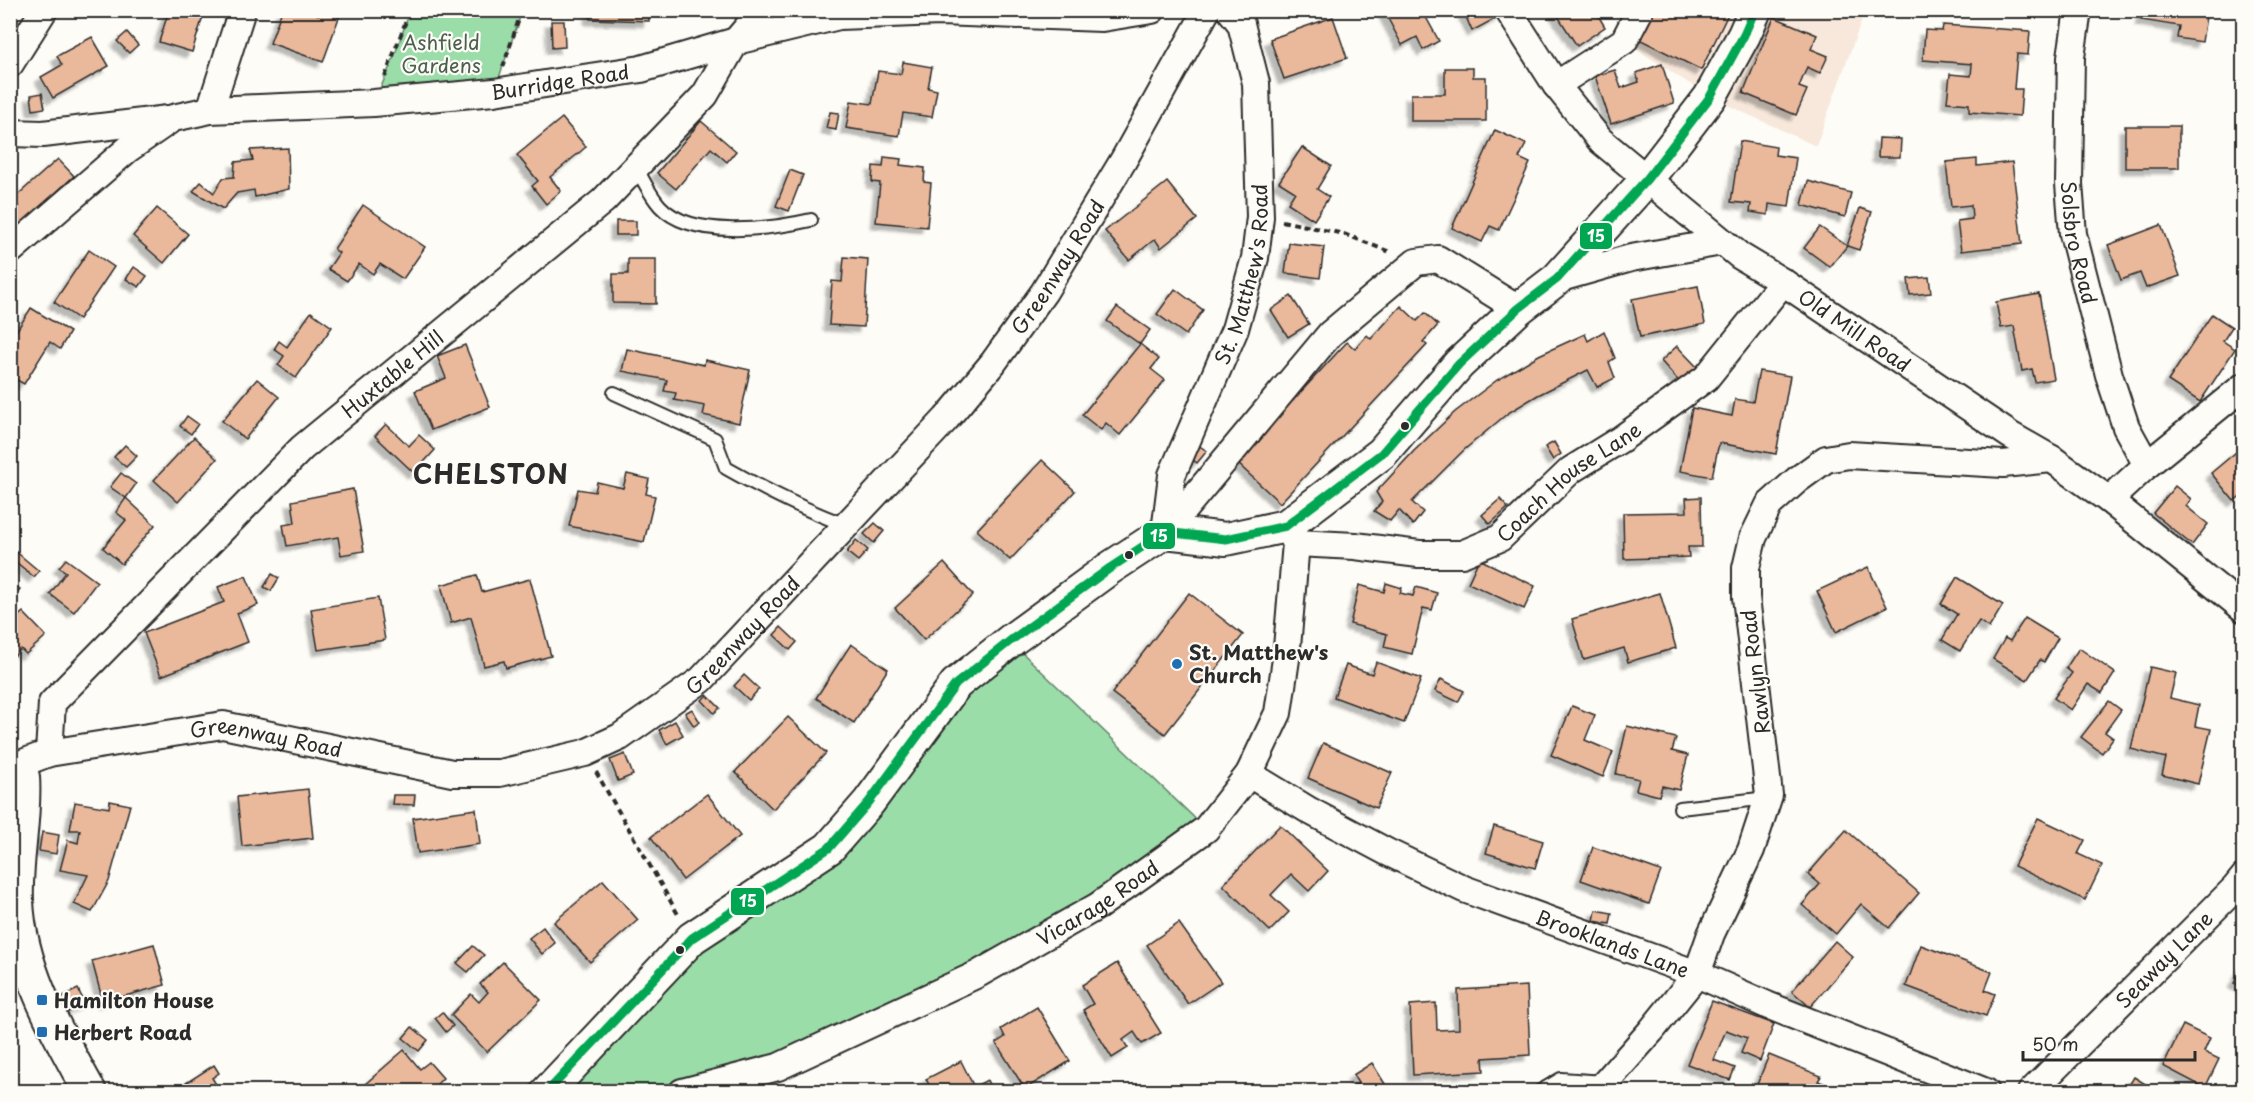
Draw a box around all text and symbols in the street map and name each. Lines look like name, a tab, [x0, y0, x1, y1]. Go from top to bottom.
park label: Ashfield Gardens	[401, 27, 481, 80]
street label: Burridge Road	[489, 56, 631, 107]
street label: Solsbro Road	[2054, 180, 2105, 307]
street label: St. Matthew's Road	[1206, 183, 1275, 369]
street label: Greenway Road	[1003, 193, 1112, 340]
line badge: 15	[1579, 222, 1613, 250]
text: 15	[1587, 223, 1605, 247]
street label: Old Mill Road	[1792, 282, 1917, 379]
street label: Huxtable Hill	[335, 323, 450, 425]
street label: Coach House Lane	[1489, 414, 1647, 549]
unlabelled marker	[1399, 420, 1411, 432]
district label: CHELSTON	[413, 454, 569, 493]
line badge: 15	[1142, 522, 1176, 550]
text: 15	[1150, 523, 1168, 547]
unlabelled marker	[1123, 549, 1135, 561]
street label: Greenway Road	[679, 569, 807, 702]
street label: Rawlyn Road	[1732, 608, 1778, 736]
place label: St. Matthew's Church	[1189, 637, 1329, 690]
marker: St. Matthew's Church	[1170, 657, 1184, 671]
street label: Greenway Road	[188, 709, 345, 765]
street label: Vicarage Road	[1031, 852, 1165, 953]
line badge: 15	[730, 887, 765, 916]
text: 15	[739, 888, 757, 912]
street label: Brooklands Lane	[1531, 901, 1693, 985]
street label: Seaway Lane	[2108, 904, 2219, 1015]
unlabelled marker	[674, 944, 686, 956]
place label: Hamilton House	[54, 985, 214, 1015]
marker: Hamilton House	[35, 993, 49, 1007]
place label: Herbert Road	[54, 1017, 192, 1047]
scale bar	[2023, 1024, 2196, 1062]
marker: Herbert Road	[35, 1025, 49, 1039]
text: 50 m	[2032, 1030, 2079, 1057]

